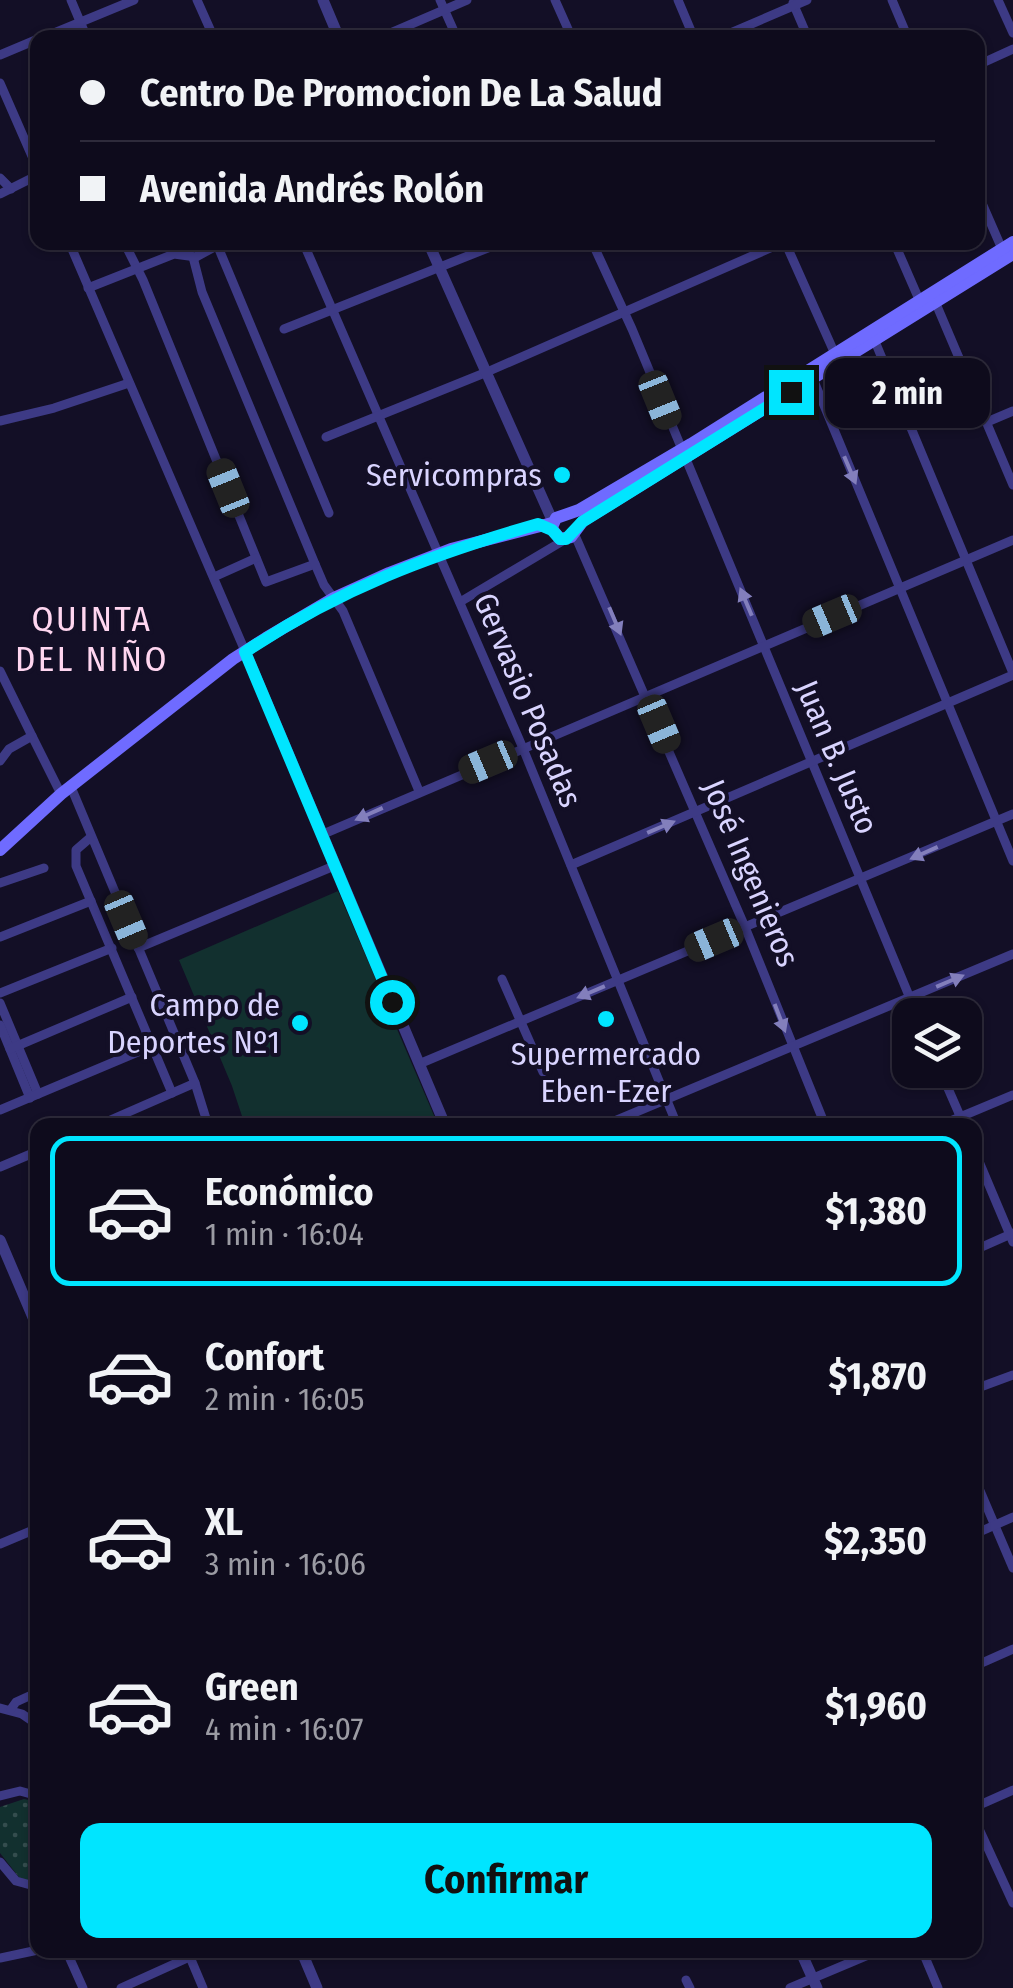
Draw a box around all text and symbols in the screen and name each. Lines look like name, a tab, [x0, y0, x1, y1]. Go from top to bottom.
text: Centro De Promocion De La Salud	[140, 70, 662, 116]
text: Avenida Andrés Rolón	[140, 166, 484, 212]
callout: 2 min	[826, 357, 991, 427]
car	[635, 367, 685, 433]
route end	[769, 370, 814, 415]
text: 2 min	[872, 374, 943, 412]
car	[203, 455, 253, 521]
one-way arrow	[842, 455, 858, 484]
place label: Servicompras	[366, 456, 542, 494]
marker: Servicompras	[551, 464, 573, 486]
street label: Gervasio Posadas	[466, 587, 590, 813]
one-way arrow	[738, 587, 754, 617]
car	[799, 590, 865, 642]
district label: QUINTA DEL NIÑO	[15, 598, 169, 680]
one-way arrow	[607, 606, 623, 636]
street label: Juan B. Justo	[788, 674, 886, 840]
car	[633, 691, 685, 757]
car	[455, 736, 521, 788]
street label: José Ingenieros	[695, 774, 807, 972]
one-way arrow	[354, 805, 383, 822]
one-way arrow	[646, 819, 676, 835]
one-way arrow	[909, 845, 939, 861]
car	[100, 887, 152, 953]
car	[681, 914, 747, 966]
one-way arrow	[935, 972, 965, 988]
route start	[370, 980, 415, 1025]
one-way arrow	[577, 984, 606, 1000]
place label: Campo de Deportes Nº1	[107, 986, 280, 1061]
map controls	[892, 998, 982, 1088]
button: layers	[892, 998, 982, 1088]
one-way arrow	[773, 1003, 789, 1033]
marker: Supermercado Eben-Ezer	[595, 1008, 617, 1030]
marker: Campo de Deportes Nº1	[289, 1012, 311, 1034]
place label: Supermercado Eben-Ezer	[511, 1035, 701, 1110]
icon: car	[85, 1166, 175, 1256]
text: Económico	[205, 1169, 374, 1215]
text: $1,380	[825, 1188, 927, 1234]
text: 1 min · 16:04	[205, 1215, 364, 1253]
icon: car	[85, 1331, 175, 1421]
text: Confort	[205, 1334, 324, 1380]
text: $1,870	[829, 1353, 927, 1399]
text: 2 min · 16:05	[205, 1380, 365, 1418]
icon: car	[85, 1496, 175, 1586]
text: XL	[205, 1499, 243, 1545]
text: $2,350	[824, 1518, 927, 1564]
text: 3 min · 16:06	[205, 1545, 366, 1583]
icon: car	[85, 1661, 175, 1751]
text: Green	[205, 1664, 299, 1710]
text: $1,960	[825, 1683, 927, 1729]
text: 4 min · 16:07	[205, 1710, 364, 1748]
button: Confirmar	[80, 1823, 932, 1938]

